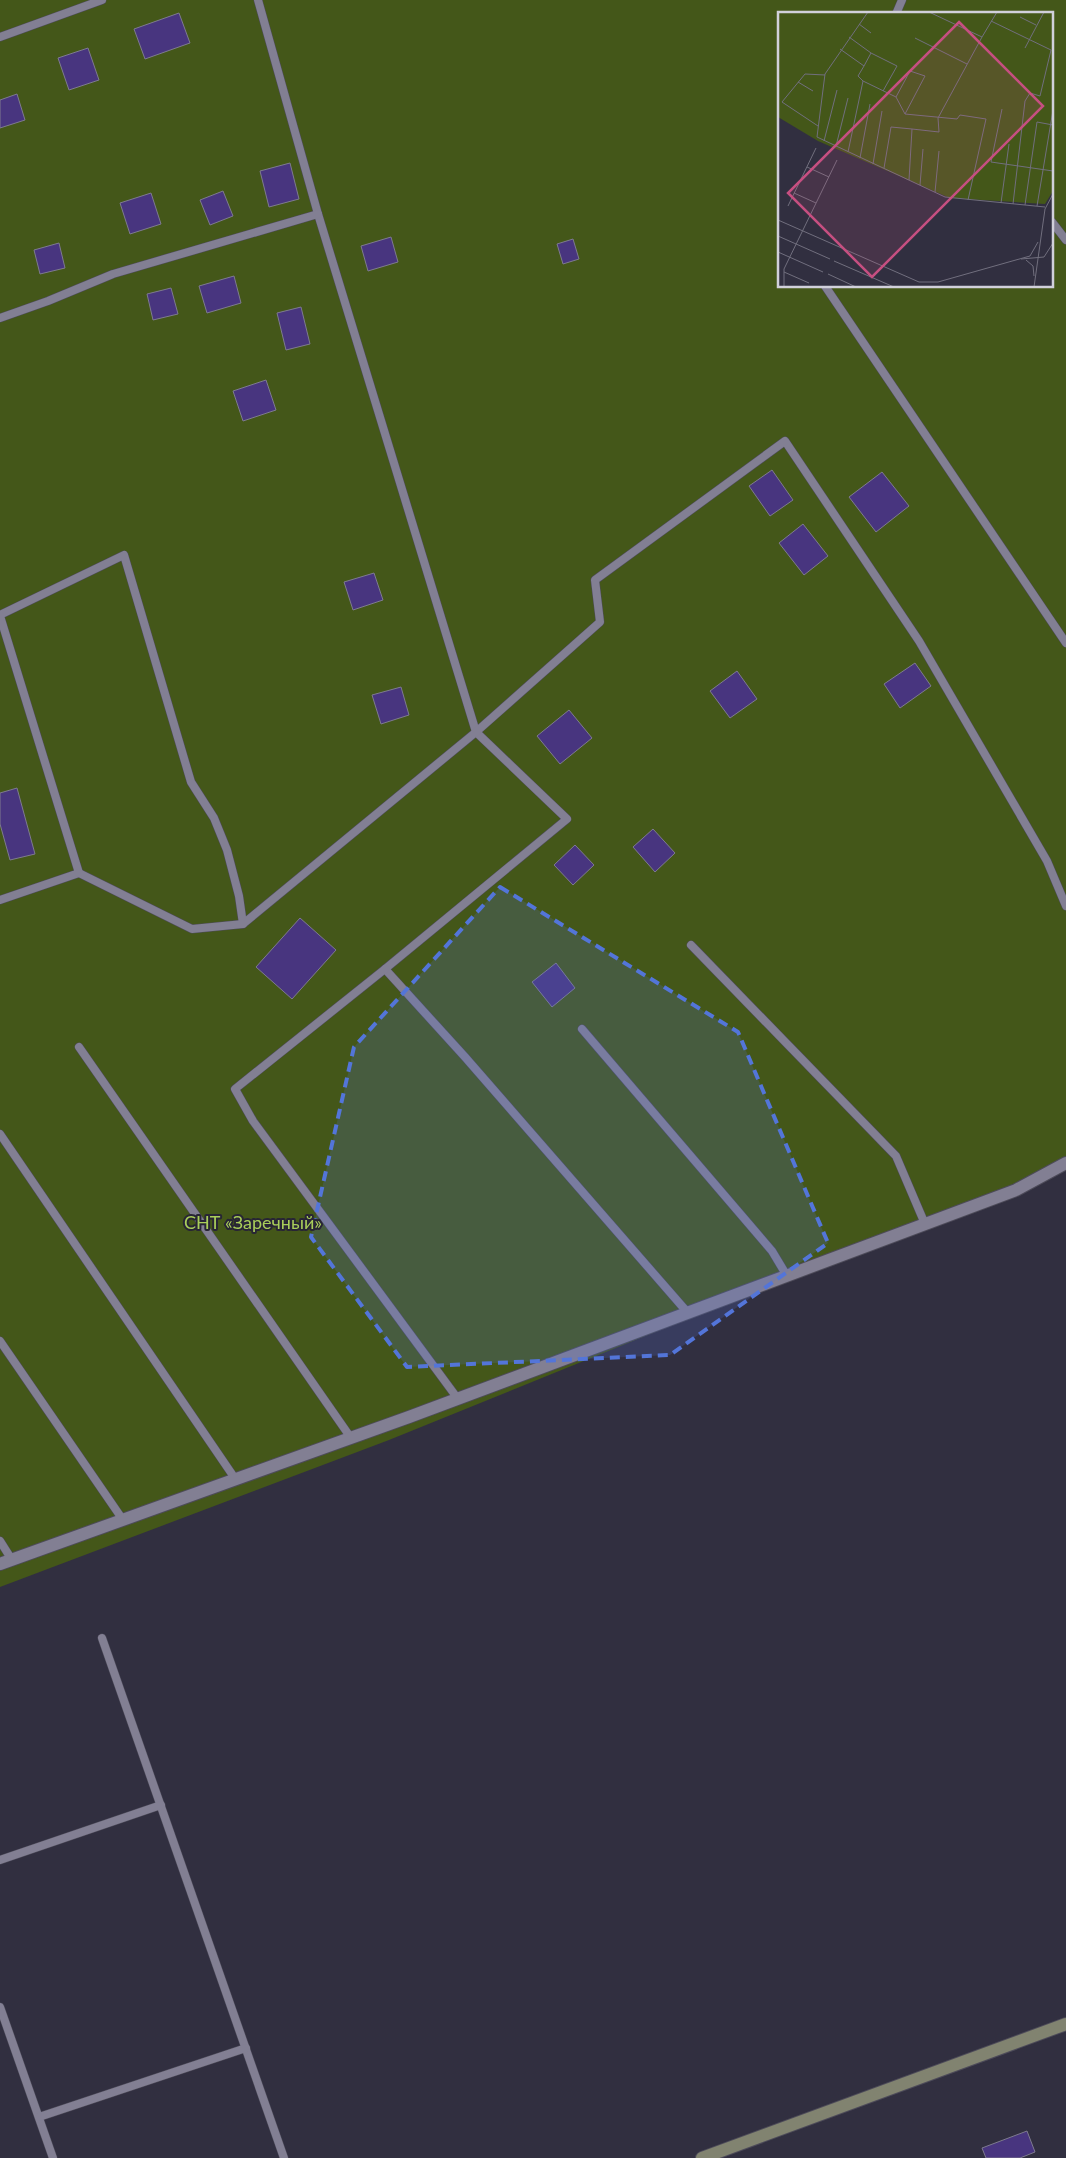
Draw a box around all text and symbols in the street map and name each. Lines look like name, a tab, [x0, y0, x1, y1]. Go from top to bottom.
inset map	[778, 12, 1054, 288]
park label: СНТ «Заречный»	[184, 1211, 322, 1233]

